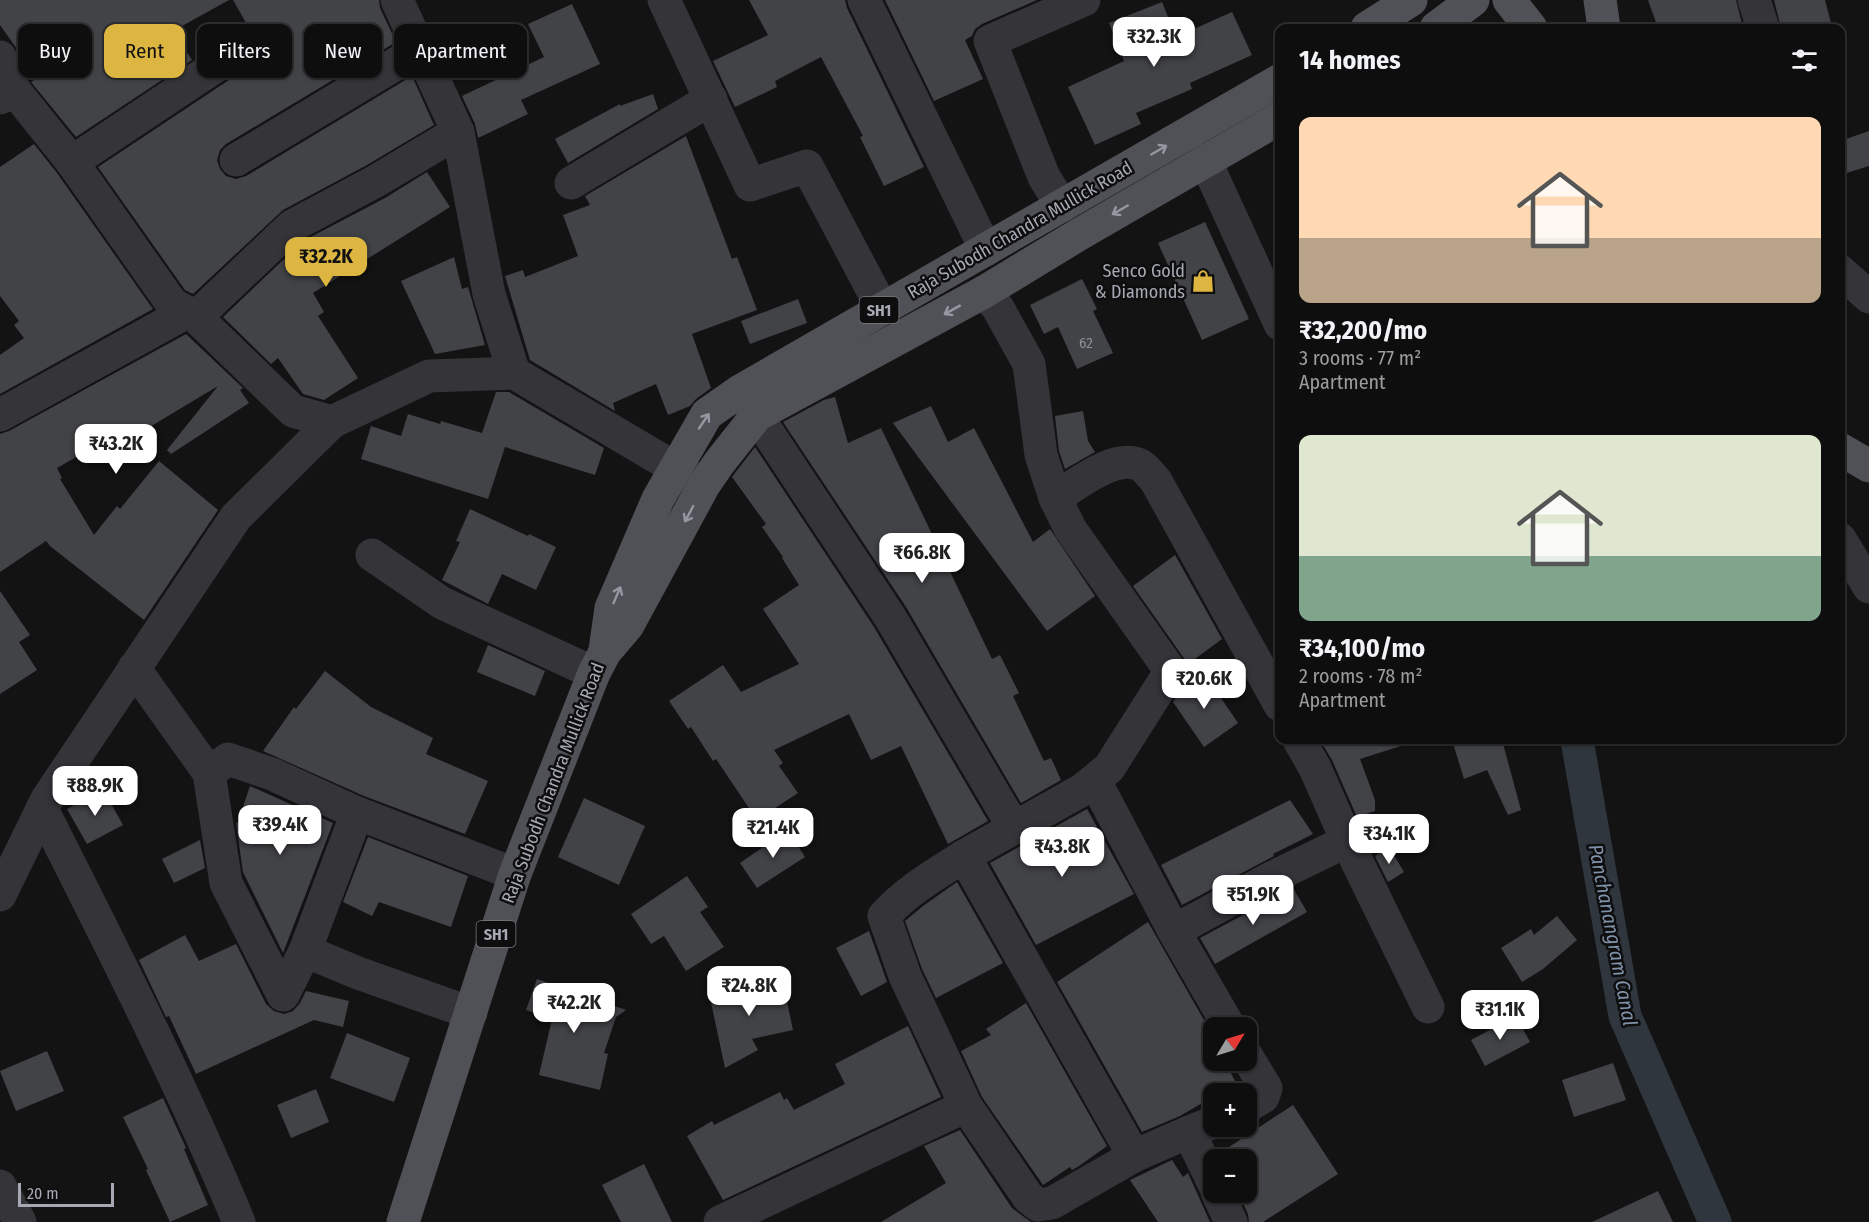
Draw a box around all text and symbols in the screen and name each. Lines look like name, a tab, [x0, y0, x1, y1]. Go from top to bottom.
pin: ₹32.3K	[1105, 17, 1203, 68]
chip: Buy	[18, 24, 92, 78]
chip: Rent	[104, 24, 185, 78]
chip: Filters	[197, 24, 292, 78]
chip: New	[304, 24, 382, 78]
chip: Apartment	[394, 24, 527, 78]
text: ₹32.3K	[1127, 24, 1181, 48]
icon: filters	[1788, 44, 1821, 77]
text: 14 homes	[1299, 45, 1401, 76]
one-way arrow	[1150, 143, 1167, 155]
icon: home	[1506, 156, 1614, 264]
street label: Raja Subodh Chandra Mullick Road	[904, 157, 1136, 303]
one-way arrow	[1112, 204, 1129, 216]
pin: ₹32.2K	[277, 237, 375, 288]
text: ₹32.2K	[299, 244, 353, 268]
place label: Senco Gold & Diamonds	[1095, 260, 1185, 303]
shop icon: Senco Gold & Diamonds	[1190, 268, 1216, 294]
road number: SH1	[860, 297, 898, 323]
one-way arrow	[944, 304, 961, 316]
text: ₹32,200/mo	[1299, 315, 1427, 346]
house number: 62	[1079, 334, 1093, 352]
text: 3 rooms · 77 m²	[1299, 346, 1421, 370]
text: Apartment	[1299, 370, 1386, 394]
one-way arrow	[698, 413, 710, 429]
pin: ₹43.2K	[67, 424, 165, 475]
text: ₹43.2K	[89, 431, 143, 455]
icon: home	[1506, 474, 1614, 582]
one-way arrow	[683, 504, 694, 522]
pin: ₹66.8K	[873, 533, 971, 584]
text: ₹66.8K	[893, 540, 951, 564]
one-way arrow	[612, 586, 623, 605]
text: ₹34,100/mo	[1299, 633, 1425, 664]
pin: ₹20.6K	[1155, 659, 1253, 710]
street label: Raja Subodh Chandra Mullick Road	[497, 660, 609, 906]
text: 2 rooms · 78 m²	[1299, 664, 1422, 688]
text: ₹20.6K	[1176, 666, 1232, 690]
text: Apartment	[1299, 688, 1386, 712]
pin: ₹88.9K	[46, 766, 144, 817]
text: ₹88.9K	[67, 773, 123, 797]
pin: ₹39.4K	[231, 805, 329, 856]
pin: ₹21.4K	[724, 808, 822, 859]
text: ₹39.4K	[252, 812, 308, 836]
pin: ₹34.1K	[1340, 814, 1438, 865]
text: ₹21.4K	[746, 815, 800, 839]
text: ₹34.1K	[1363, 821, 1415, 845]
pin: ₹43.8K	[1013, 827, 1111, 878]
text: ₹43.8K	[1034, 834, 1090, 858]
water label: Panchanangram Canal	[1584, 842, 1642, 1028]
pin: ₹51.9K	[1204, 875, 1302, 926]
text: ₹51.9K	[1226, 882, 1280, 906]
road number: SH1	[476, 921, 516, 947]
pin: ₹24.8K	[700, 966, 798, 1017]
text: ₹24.8K	[721, 973, 777, 997]
pin: ₹42.2K	[525, 983, 623, 1034]
text: ₹42.2K	[547, 990, 601, 1014]
pin: ₹31.1K	[1451, 990, 1549, 1041]
text: ₹31.1K	[1475, 997, 1525, 1021]
north arrow	[1203, 1017, 1257, 1071]
map controls	[1203, 1017, 1257, 1203]
button: +	[1203, 1083, 1257, 1137]
button: −	[1203, 1149, 1257, 1203]
scale bar	[18, 1180, 114, 1208]
text: 20 m	[27, 1184, 58, 1203]

